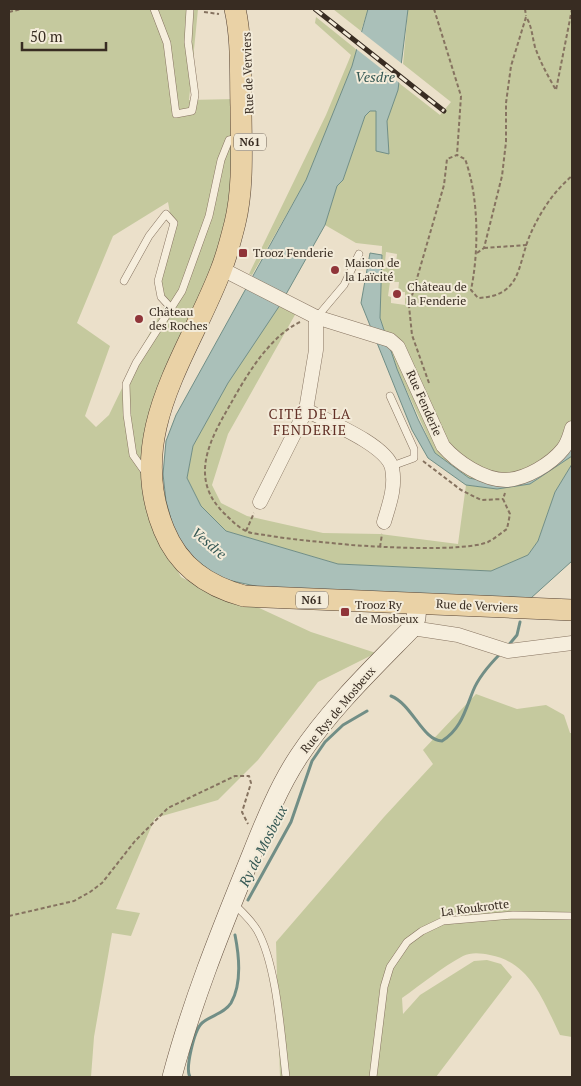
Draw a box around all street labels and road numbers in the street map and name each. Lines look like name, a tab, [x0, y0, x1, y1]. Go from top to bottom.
street label: Rue de Verviers	[239, 32, 256, 114]
road number: N61	[234, 134, 266, 150]
street label: Rue Fenderie	[403, 368, 446, 438]
road number: N61	[296, 592, 328, 608]
street label: Rue de Verviers	[436, 596, 518, 615]
street label: Rue Rys de Mosbeux	[297, 663, 379, 756]
street label: La Koukrotte	[440, 896, 510, 919]

